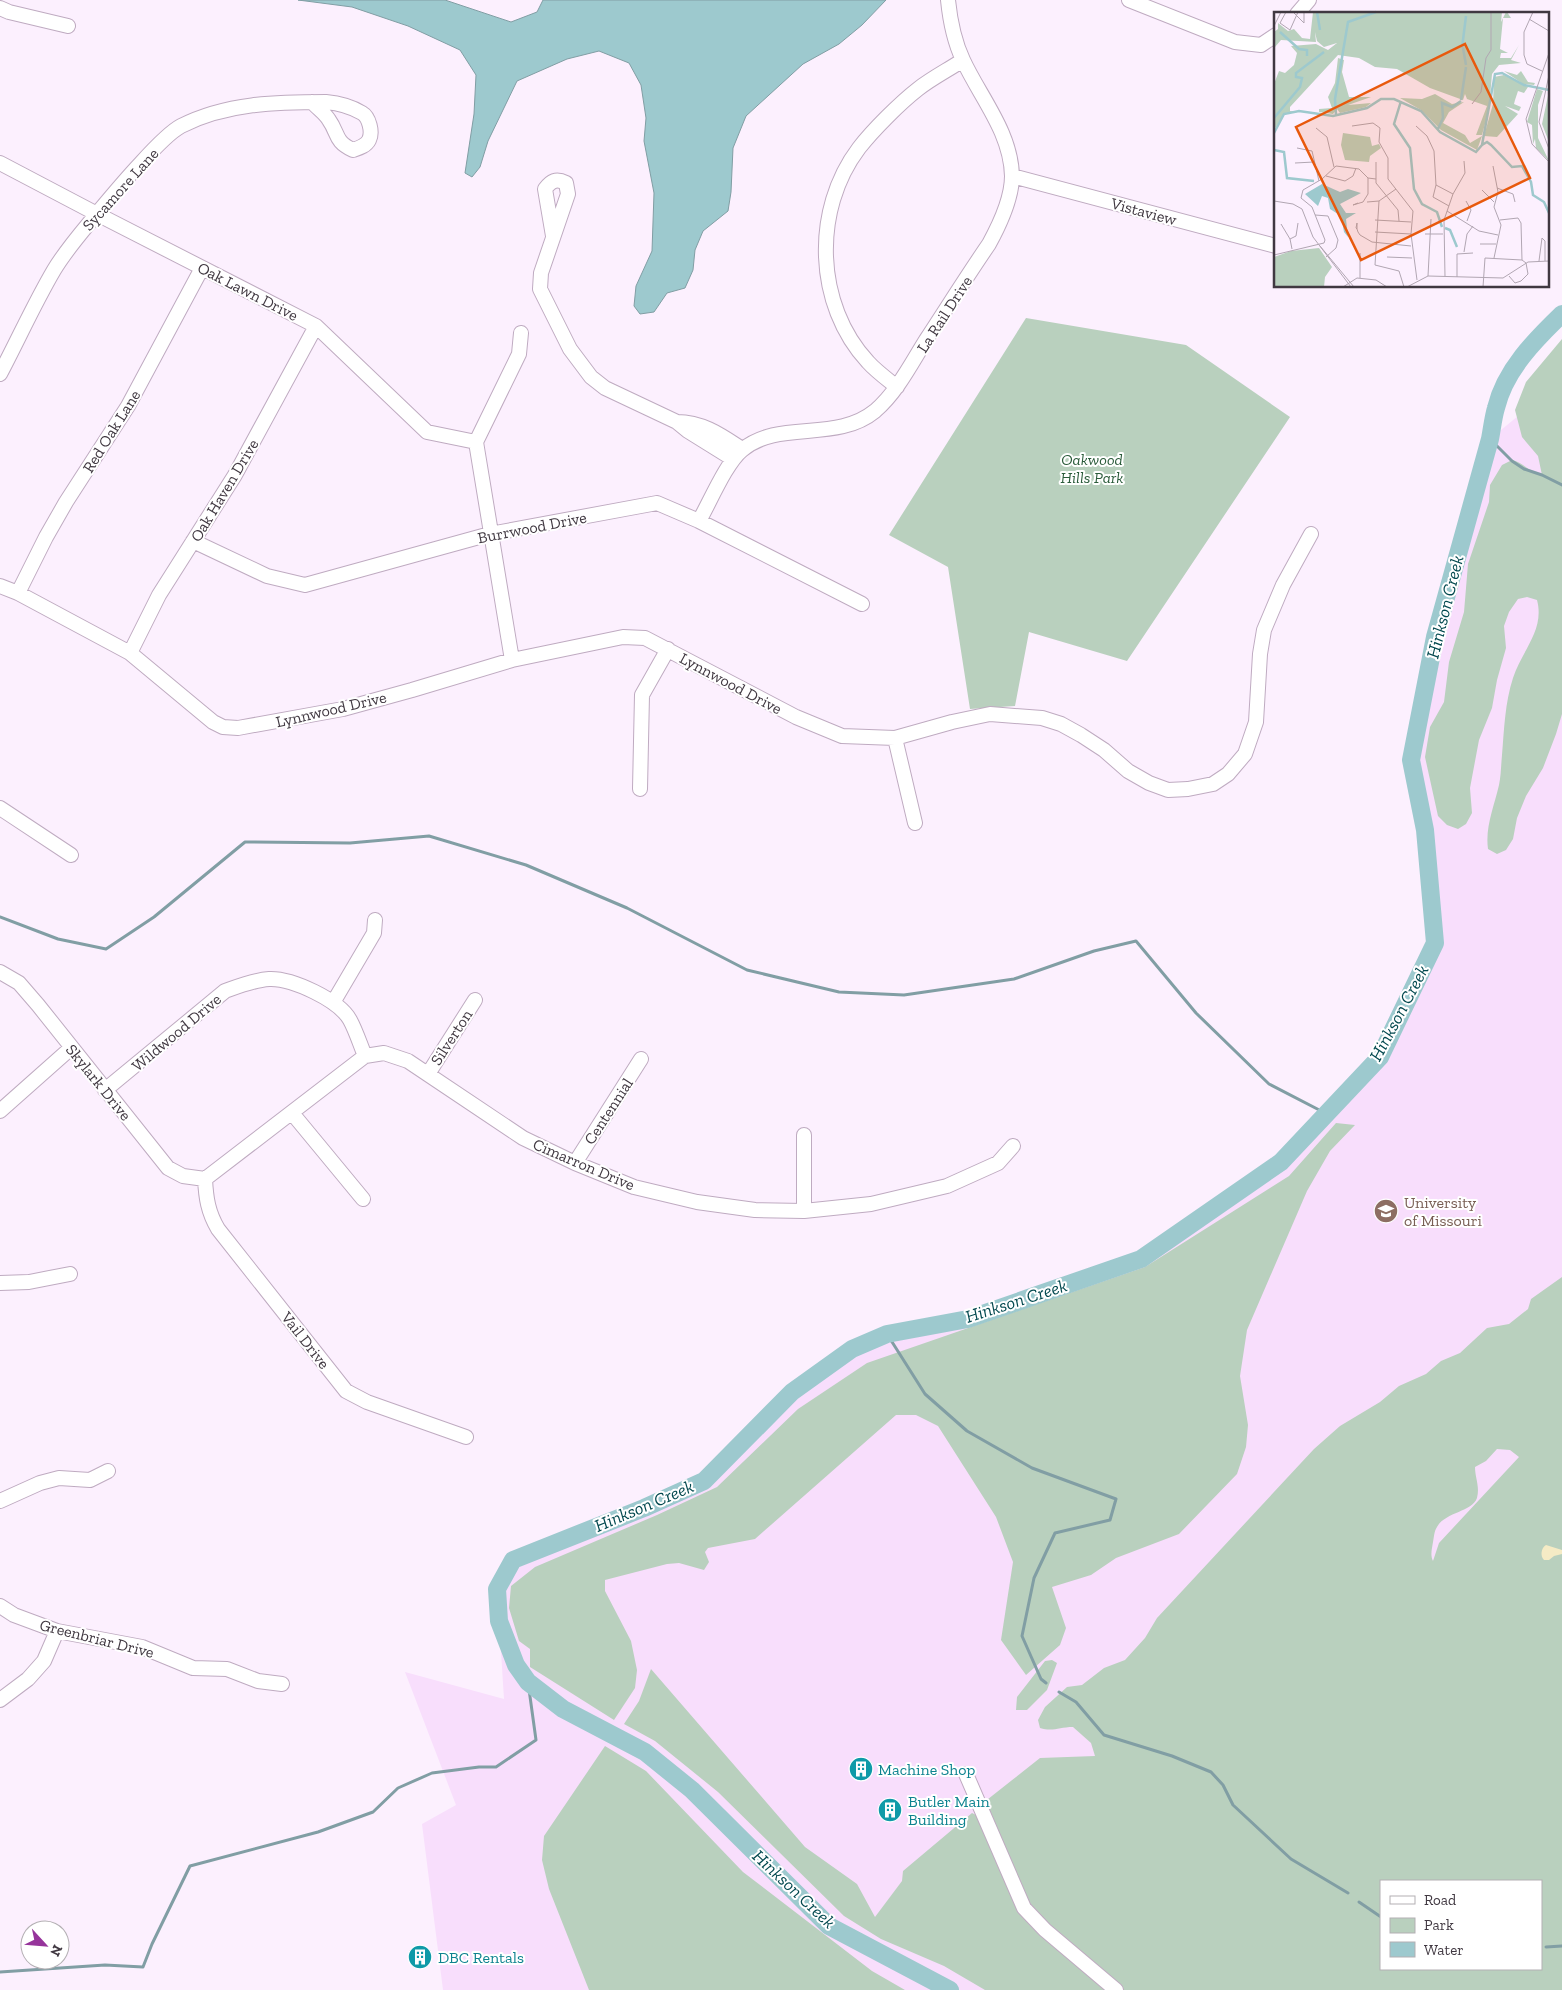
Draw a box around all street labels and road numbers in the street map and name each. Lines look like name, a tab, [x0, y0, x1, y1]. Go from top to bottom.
street label: Sycamore Lane	[78, 144, 162, 235]
street label: Vistaview	[1108, 193, 1179, 230]
street label: Oak Lawn Drive	[194, 258, 301, 325]
street label: La Rail Drive	[913, 272, 976, 356]
street label: Red Oak Lane	[78, 386, 144, 476]
street label: Oak Haven Drive	[186, 435, 263, 545]
street label: Burrwood Drive	[476, 508, 588, 547]
street label: Lynnwood Drive	[676, 649, 785, 718]
street label: Lynnwood Drive	[274, 688, 388, 731]
street label: Wildwood Drive	[128, 990, 225, 1075]
street label: Silverton	[426, 1005, 477, 1069]
street label: Skylark Drive	[62, 1040, 135, 1124]
street label: Centennial	[580, 1075, 637, 1148]
street label: Cimarron Drive	[530, 1135, 637, 1194]
street label: Vail Drive	[277, 1307, 334, 1373]
street label: Greenbriar Drive	[38, 1615, 156, 1662]

